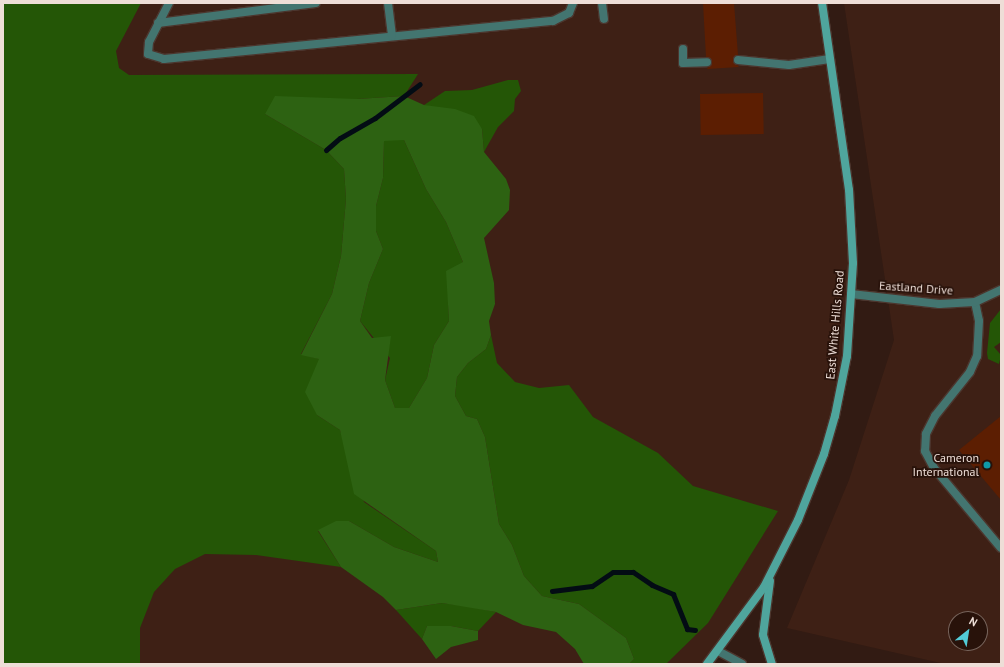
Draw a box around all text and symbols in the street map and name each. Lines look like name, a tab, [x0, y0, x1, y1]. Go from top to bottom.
street label: East White Hills Road	[823, 270, 847, 380]
street label: Eastland Drive	[879, 278, 953, 298]
place label: Cameron International	[913, 451, 979, 479]
marker: Cameron International	[982, 460, 992, 470]
north arrow	[948, 611, 988, 651]
text: N	[967, 614, 980, 629]

